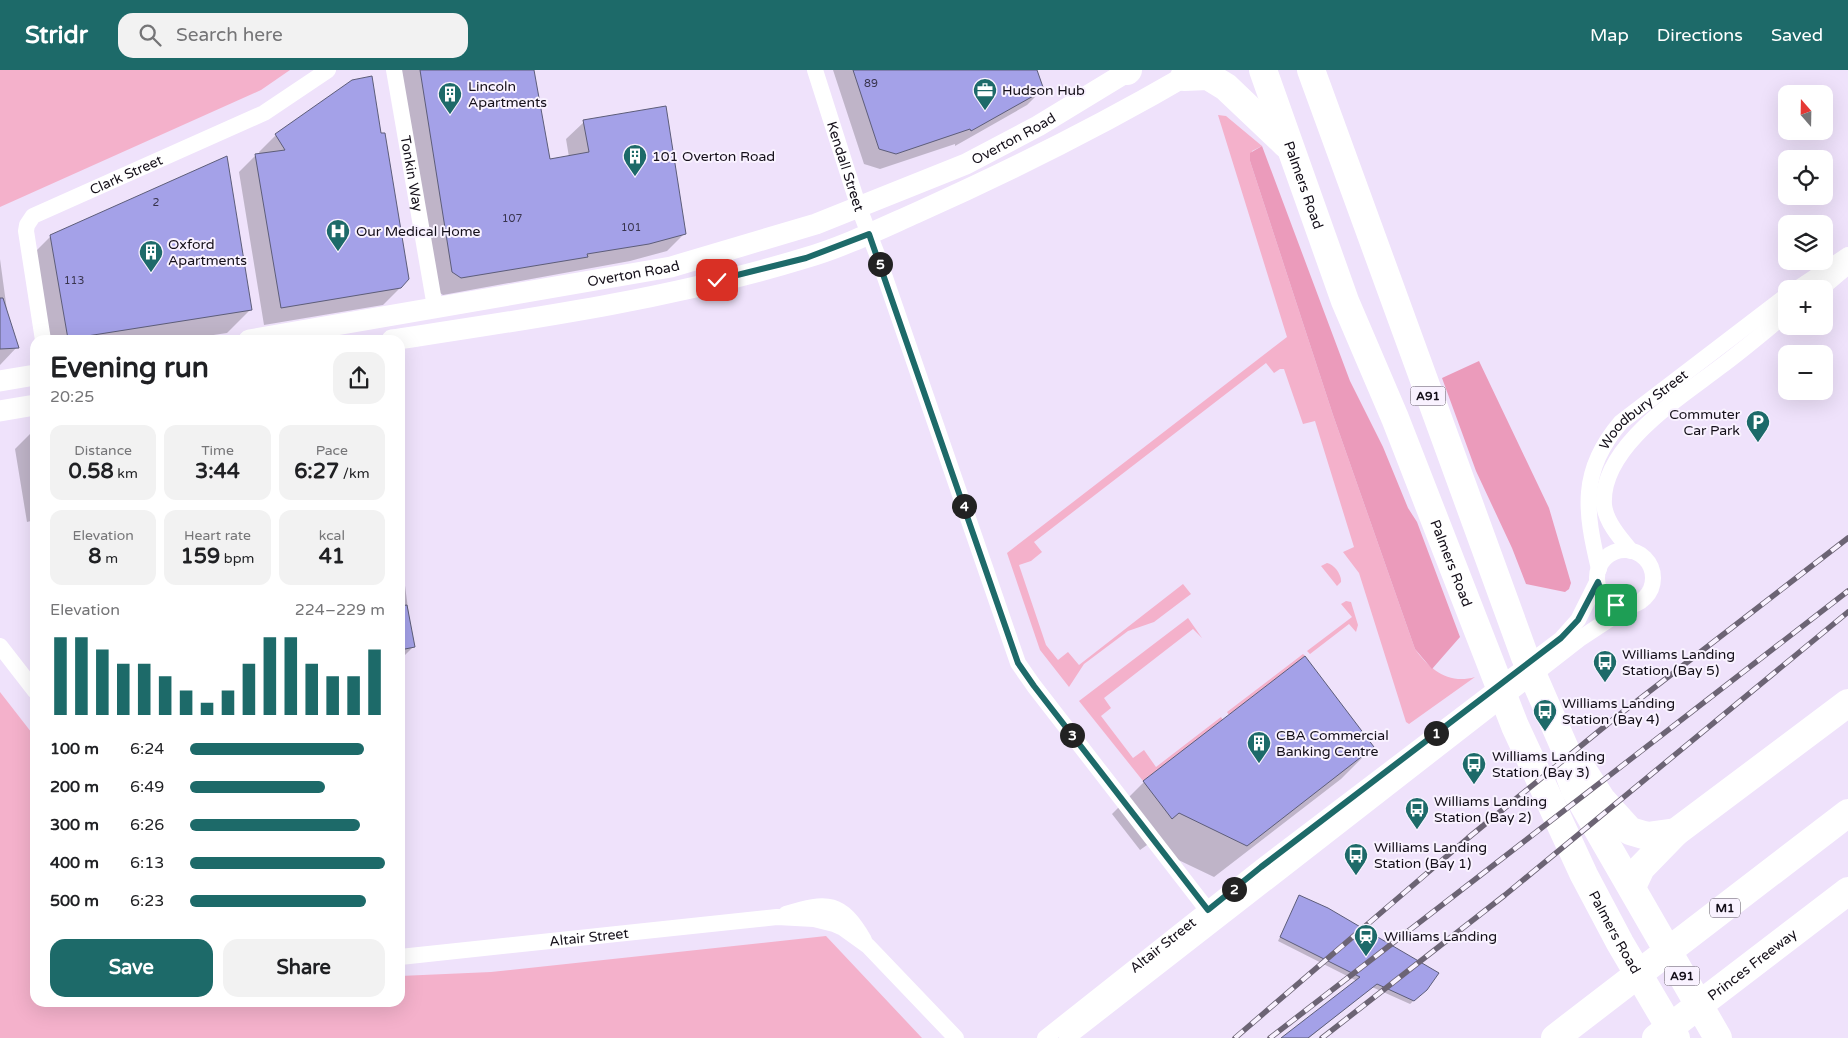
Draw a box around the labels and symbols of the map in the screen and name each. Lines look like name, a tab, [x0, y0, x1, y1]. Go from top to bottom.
house number: 89	[864, 77, 878, 90]
office icon: Hudson Hub	[972, 77, 998, 111]
place label: Lincoln Apartments	[468, 78, 547, 111]
building icon: Lincoln Apartments	[437, 81, 463, 115]
place label: Hudson Hub	[1002, 82, 1085, 99]
north arrow	[1778, 85, 1832, 140]
street label: Overton Road	[969, 109, 1059, 168]
street label: Kendall Street	[823, 119, 868, 214]
street label: Tonkin Way	[397, 134, 427, 213]
street label: Palmers Road	[1280, 139, 1327, 231]
building icon: 101 Overton Road	[622, 143, 648, 177]
place label: 101 Overton Road	[652, 148, 775, 165]
street label: Clark Street	[87, 151, 166, 198]
house number: 2	[153, 196, 160, 209]
house number: 107	[502, 212, 522, 225]
hospital icon: Our Medical Home	[325, 218, 351, 252]
house number: 101	[621, 221, 641, 234]
place label: Our Medical Home	[356, 223, 481, 240]
place label: Oxford Apartments	[168, 236, 247, 269]
building icon: Oxford Apartments	[138, 239, 164, 273]
pin: 5	[868, 252, 892, 276]
street label: Overton Road	[586, 256, 681, 290]
pin	[696, 259, 738, 301]
house number: 113	[64, 274, 84, 287]
street label: Woodbury Street	[1595, 365, 1691, 452]
road number: A91	[1410, 386, 1446, 406]
place label: Commuter Car Park	[1669, 406, 1741, 439]
parking icon: Commuter Car Park	[1745, 409, 1771, 443]
pin: 4	[952, 494, 976, 518]
street label: Palmers Road	[1427, 517, 1476, 609]
pin	[1595, 584, 1637, 626]
place label: Williams Landing Station (Bay 5)	[1622, 646, 1735, 679]
bus stop icon: Williams Landing Station (Bay 5)	[1592, 649, 1618, 683]
place label: Williams Landing Station (Bay 4)	[1562, 695, 1675, 728]
bus stop icon: Williams Landing Station (Bay 4)	[1532, 698, 1558, 732]
pin: 1	[1424, 720, 1448, 746]
pin: 3	[1060, 722, 1084, 748]
place label: CBA Commercial Banking Centre	[1276, 727, 1389, 760]
building icon: CBA Commercial Banking Centre	[1246, 730, 1272, 764]
place label: Williams Landing Station (Bay 3)	[1492, 748, 1605, 781]
bus stop icon: Williams Landing Station (Bay 3)	[1461, 751, 1487, 785]
place label: Williams Landing Station (Bay 2)	[1434, 793, 1547, 826]
bus stop icon: Williams Landing Station (Bay 2)	[1404, 796, 1430, 830]
place label: Williams Landing Station (Bay 1)	[1374, 839, 1487, 872]
bus stop icon: Williams Landing Station (Bay 1)	[1343, 842, 1369, 876]
pin: 2	[1222, 876, 1246, 902]
street label: Palmers Road	[1585, 888, 1645, 977]
road number: M1	[1710, 898, 1740, 918]
street label: Altair Street	[1126, 913, 1200, 976]
station icon: Williams Landing	[1353, 923, 1379, 957]
street label: Altair Street	[548, 924, 630, 950]
street label: Princes Freeway	[1704, 925, 1800, 1004]
place label: Williams Landing	[1384, 928, 1497, 945]
road number: A91	[1664, 966, 1700, 986]

